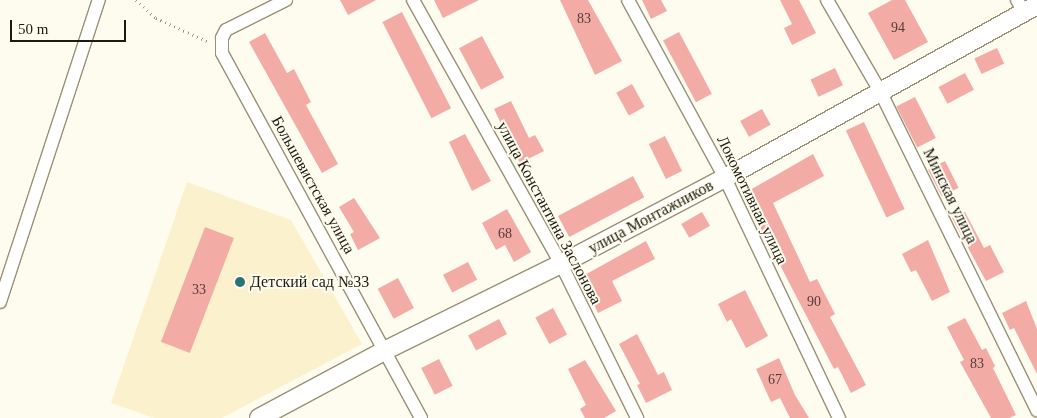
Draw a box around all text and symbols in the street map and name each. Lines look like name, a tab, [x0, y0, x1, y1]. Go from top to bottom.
scale bar	[12, 10, 129, 42]
house number: 83	[577, 11, 591, 27]
house number: 94	[891, 20, 905, 36]
text: 50 m	[18, 21, 48, 37]
street label: Большевистская улица	[267, 113, 359, 257]
street label: улица Константина Заслонова	[493, 118, 605, 308]
street label: Локомотивная улица	[713, 133, 791, 267]
street label: Минская улица	[919, 145, 981, 247]
street label: улица Монтажников	[585, 176, 717, 258]
house number: 68	[498, 226, 512, 242]
place label: Детский сад №33	[250, 272, 369, 292]
marker: Детский сад №33	[234, 276, 246, 288]
house number: 33	[192, 282, 206, 298]
house number: 90	[807, 294, 821, 310]
house number: 83	[970, 356, 984, 372]
house number: 67	[768, 372, 782, 388]

